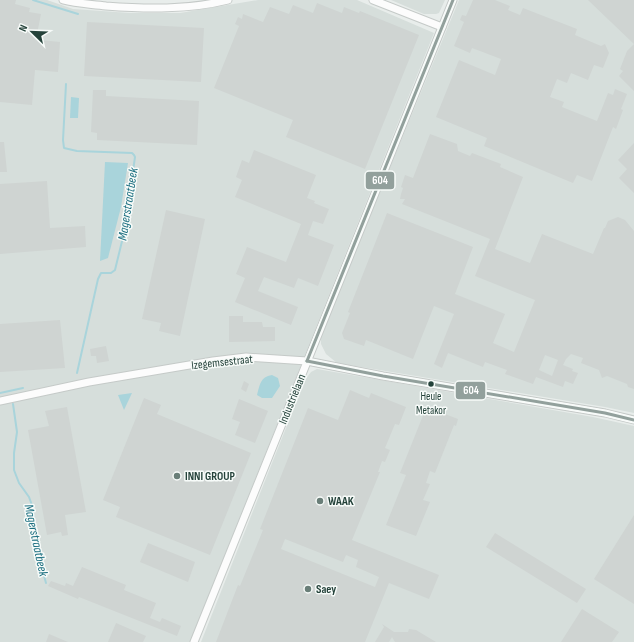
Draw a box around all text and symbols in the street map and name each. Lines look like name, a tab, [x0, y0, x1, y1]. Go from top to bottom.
north arrow	[12, 12, 52, 52]
text: N	[16, 23, 30, 34]
water label: Magerstraatbeek	[114, 166, 142, 242]
line badge: 604	[365, 171, 395, 190]
text: 604	[372, 174, 388, 187]
street label: Izegemsestraat	[190, 352, 254, 373]
street label: Industrielaan	[276, 372, 309, 426]
marker: Heule Metakor	[426, 379, 436, 389]
line badge: 604	[455, 381, 486, 400]
text: 604	[463, 384, 479, 397]
place label: Heule Metakor	[416, 390, 446, 417]
place label: INNI GROUP	[185, 469, 236, 484]
marker: INNI GROUP	[172, 471, 182, 481]
place label: WAAK	[328, 494, 354, 509]
marker: WAAK	[315, 496, 325, 506]
water label: Magerstraatbeek	[21, 503, 52, 579]
place label: Saey	[316, 582, 336, 597]
marker: Saey	[303, 584, 313, 594]

